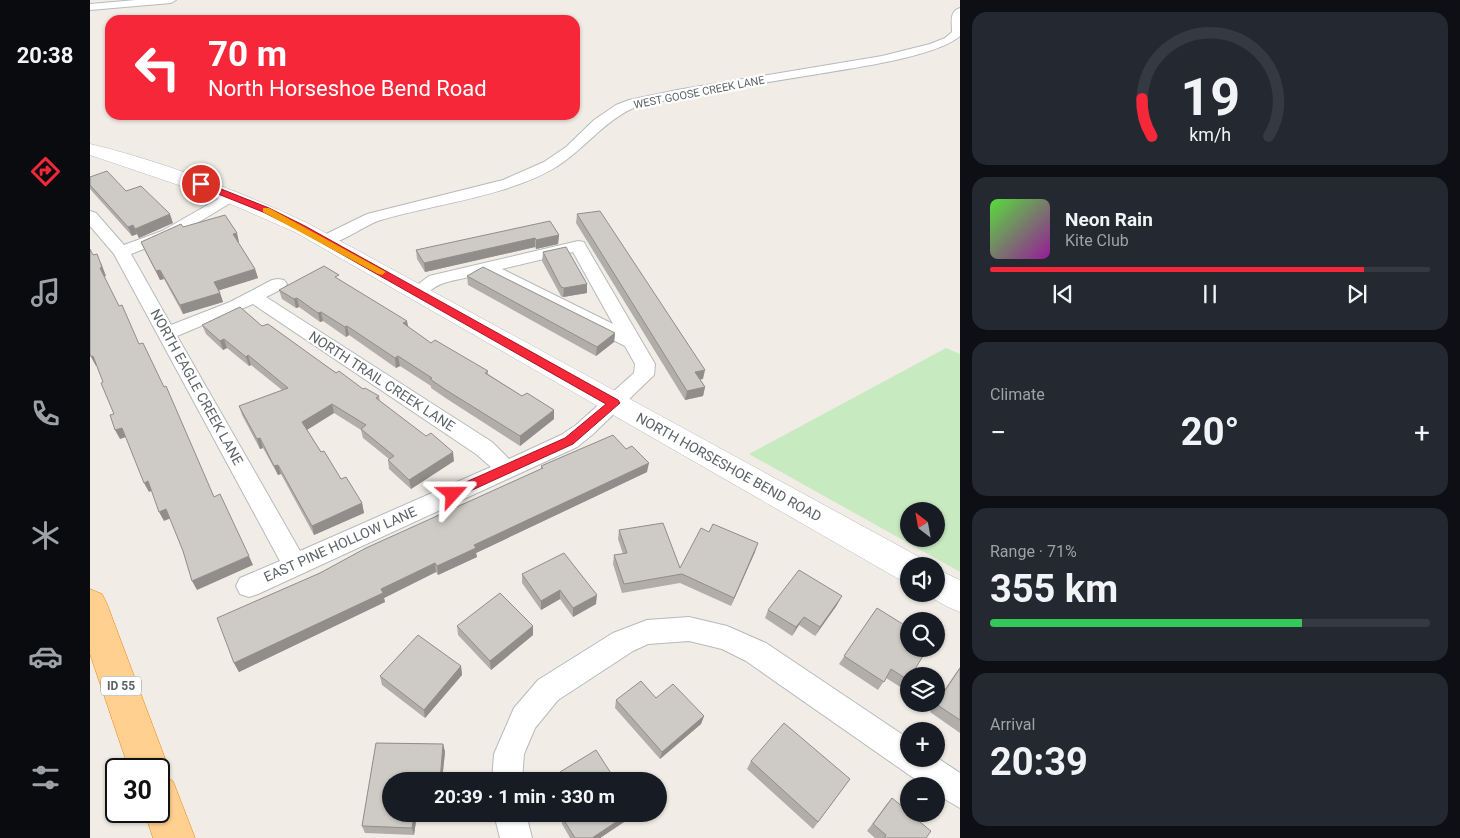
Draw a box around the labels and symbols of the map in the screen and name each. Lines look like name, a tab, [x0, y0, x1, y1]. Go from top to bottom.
street label: WEST GOOSE CREEK LANE	[633, 73, 766, 112]
pin	[180, 163, 222, 205]
street label: NORTH EAGLE CREEK LANE	[147, 306, 247, 468]
street label: NORTH TRAIL CREEK LANE	[306, 328, 458, 434]
street label: NORTH HORSESHOE BEND ROAD	[634, 409, 824, 525]
position arrow	[426, 467, 478, 519]
north arrow	[900, 502, 945, 548]
street label: EAST PINE HOLLOW LANE	[261, 503, 419, 585]
road number: ID 55	[101, 676, 141, 696]
speed limit sign: 30	[105, 758, 170, 823]

